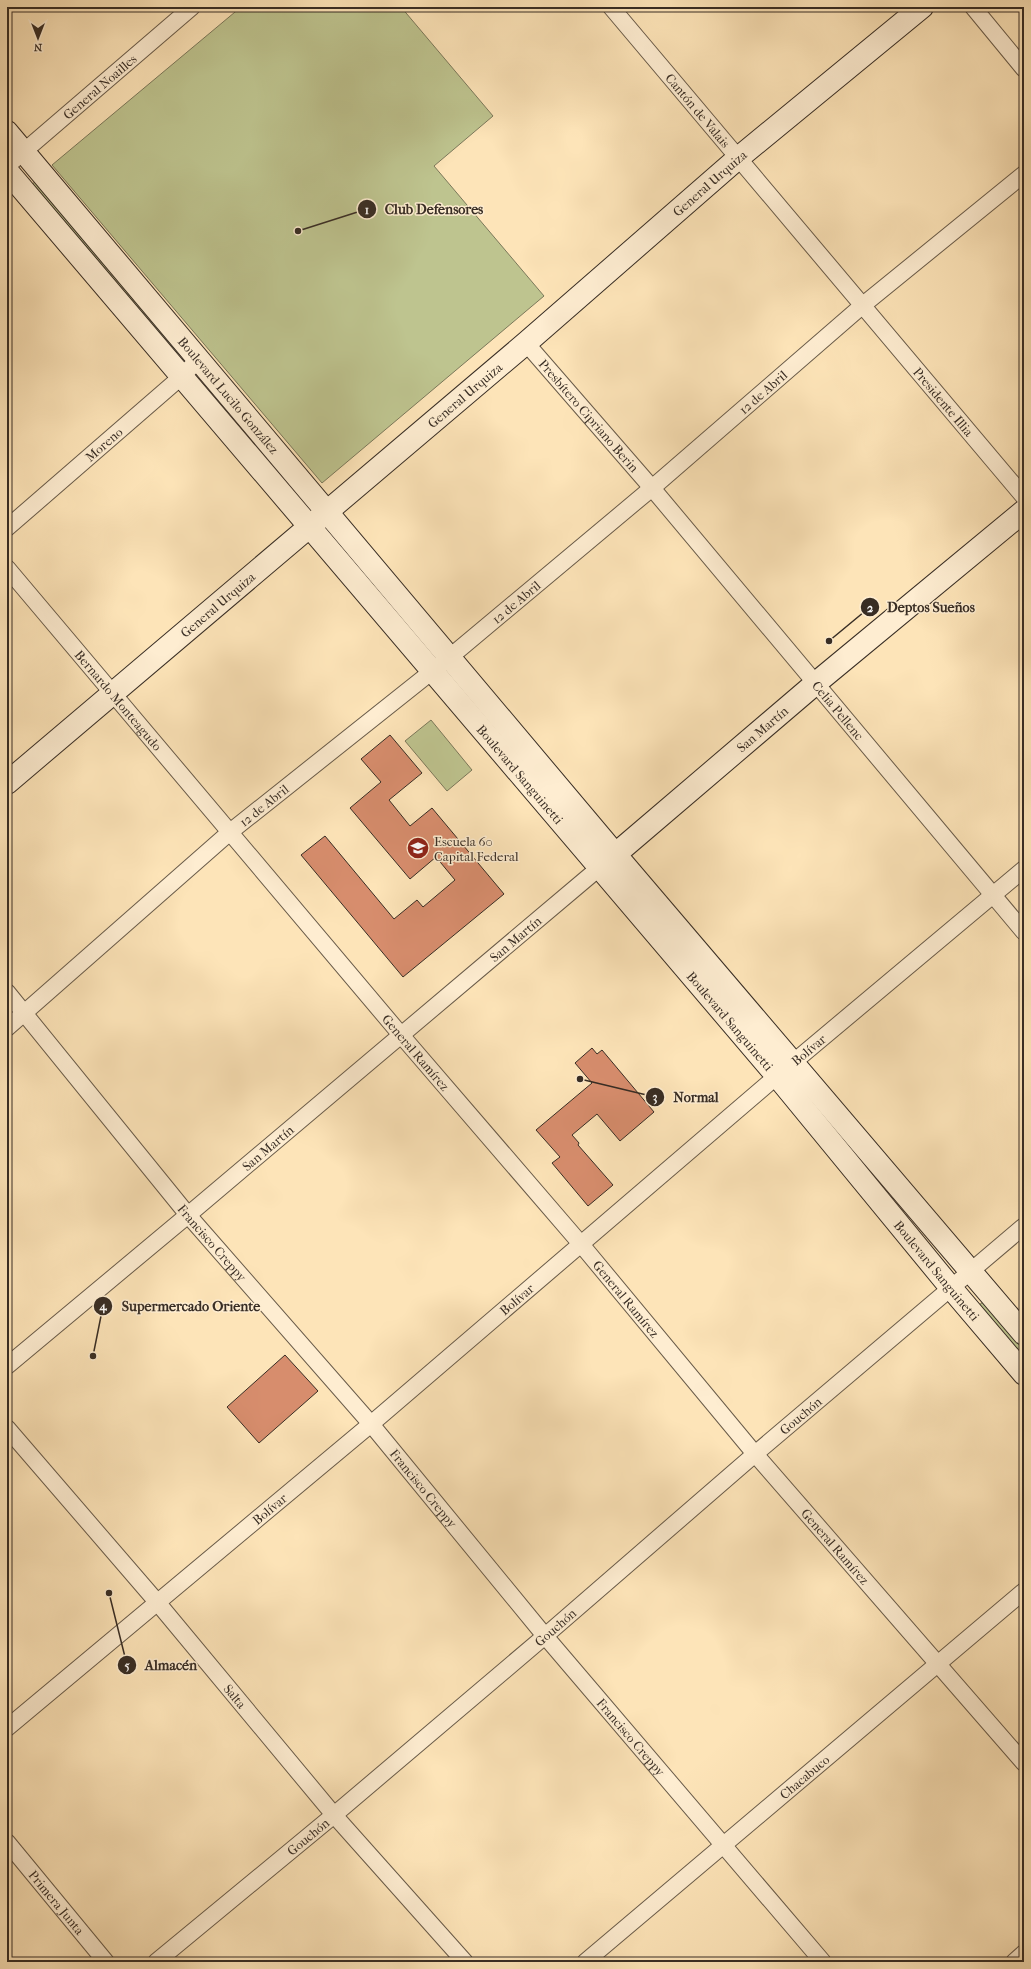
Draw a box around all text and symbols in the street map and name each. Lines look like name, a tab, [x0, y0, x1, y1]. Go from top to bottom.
north arrow	[18, 18, 58, 58]
text: N	[33, 41, 42, 54]
street label: General Noailles	[60, 51, 140, 123]
street label: Cantón de Valais	[662, 71, 733, 151]
street label: General Urquiza	[670, 147, 751, 219]
callout: Club Defensores	[357, 196, 491, 222]
text: Club Defensores	[385, 201, 484, 218]
text: 1	[365, 203, 369, 217]
street label: Boulevard Lucilo González	[175, 334, 282, 457]
street label: Presbítero Cipriano Berin	[535, 356, 642, 476]
street label: General Urquiza	[425, 359, 506, 431]
street label: Presidente Illia	[910, 364, 977, 440]
street label: 12 de Abril	[736, 367, 790, 417]
street label: Moreno	[82, 424, 126, 465]
street label: General Urquiza	[178, 569, 259, 641]
street label: 12 de Abril	[489, 577, 544, 627]
callout: Deptos Sueños	[860, 594, 983, 620]
text: Deptos Sueños	[887, 599, 976, 616]
text: 2	[867, 601, 874, 615]
street label: Bernardo Monteagudo	[72, 647, 165, 754]
street label: Celia Pellenc	[809, 678, 867, 743]
street label: San Martín	[734, 703, 792, 755]
street label: Boulevard Sanguinetti	[473, 722, 566, 827]
street label: 12 de Abril	[236, 781, 292, 830]
place label: Escuela 60 Capital Federal	[434, 834, 519, 864]
school or university icon: Escuela 60 Capital Federal	[405, 835, 431, 861]
street label: San Martín	[487, 913, 545, 965]
street label: Boulevard Sanguinetti	[683, 969, 776, 1074]
street label: General Ramírez	[379, 1012, 453, 1094]
street label: Bolívar	[789, 1031, 829, 1069]
callout: Normal	[645, 1084, 727, 1110]
text: Normal	[673, 1089, 719, 1106]
text: 3	[653, 1090, 658, 1105]
street label: San Martín	[239, 1122, 297, 1174]
street label: Francisco Creppy	[174, 1202, 250, 1285]
street label: Boulevard Sanguinetti	[891, 1218, 982, 1324]
street label: General Ramírez	[590, 1258, 662, 1341]
street label: Bolívar	[497, 1281, 537, 1318]
callout: Supermercado Oriente	[93, 1293, 268, 1319]
text: Supermercado Oriente	[122, 1298, 260, 1315]
text: 4	[98, 1299, 107, 1314]
street label: Gouchón	[777, 1394, 825, 1438]
street label: Francisco Creppy	[387, 1446, 460, 1532]
street label: Bolívar	[250, 1490, 290, 1528]
street label: General Ramírez	[798, 1506, 872, 1588]
street label: Gouchón	[532, 1605, 580, 1650]
callout: Almacén	[117, 1652, 205, 1678]
text: Almacén	[144, 1657, 198, 1674]
text: 5	[124, 1659, 130, 1673]
street label: Salta	[220, 1681, 250, 1712]
street label: Francisco Creppy	[594, 1696, 669, 1780]
street label: Chacabuco	[777, 1752, 833, 1802]
street label: Gouchón	[284, 1815, 333, 1859]
street label: Primera Junta	[25, 1867, 88, 1938]

